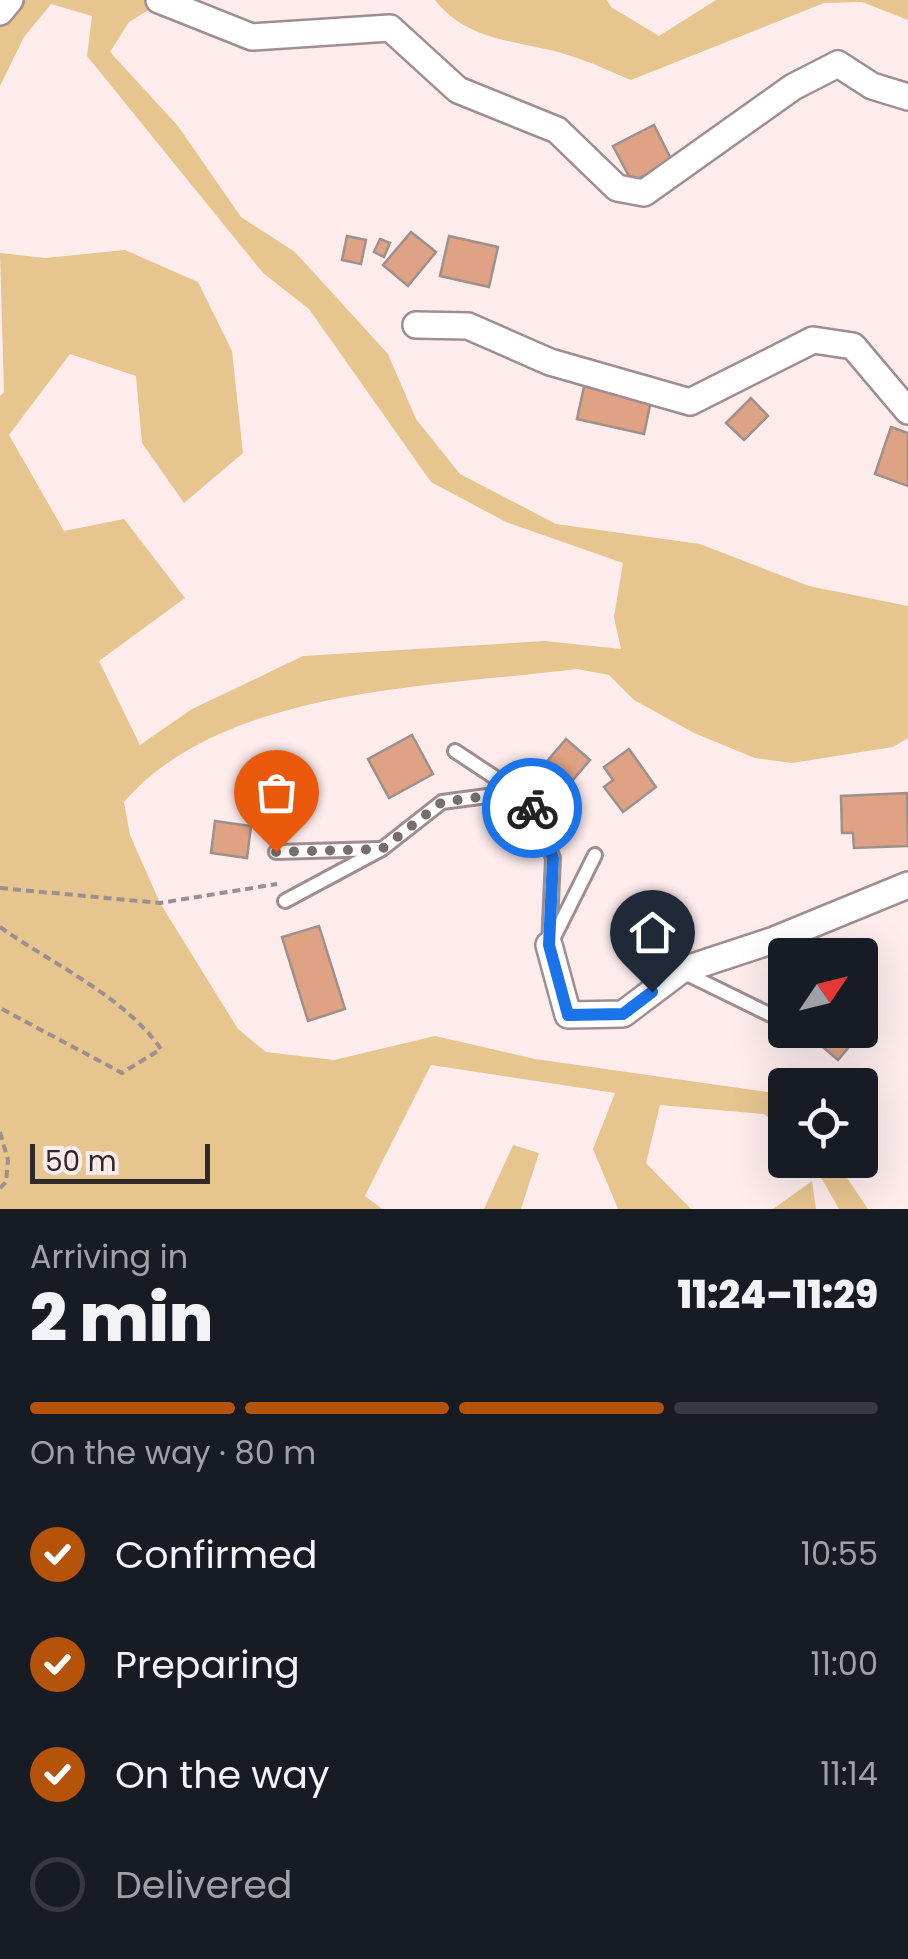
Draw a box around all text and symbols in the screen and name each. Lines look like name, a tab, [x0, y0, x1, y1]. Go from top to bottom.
pin	[234, 750, 319, 853]
courier	[482, 758, 582, 858]
icon: bag	[249, 765, 304, 820]
icon: bike	[505, 781, 560, 836]
pin	[610, 890, 695, 993]
icon: home	[625, 905, 680, 960]
north arrow	[768, 938, 878, 1048]
map controls	[768, 938, 878, 1178]
button: locate	[768, 1068, 878, 1178]
scale bar	[30, 1139, 210, 1184]
text: 50 m	[45, 1142, 116, 1181]
text: Arriving in	[30, 1234, 188, 1279]
text: 11:24–11:29	[678, 1268, 878, 1321]
text: 2 min	[30, 1273, 213, 1364]
text: On the way · 80 m	[30, 1430, 316, 1475]
icon: check	[30, 1527, 85, 1582]
text: Confirmed	[115, 1528, 317, 1581]
text: 10:55	[801, 1531, 878, 1576]
icon: check	[30, 1637, 85, 1692]
text: Preparing	[115, 1638, 300, 1691]
text: 11:00	[811, 1641, 878, 1686]
icon: check	[30, 1747, 85, 1802]
text: On the way	[115, 1748, 329, 1801]
text: 11:14	[820, 1751, 878, 1796]
text: Delivered	[115, 1858, 292, 1911]

